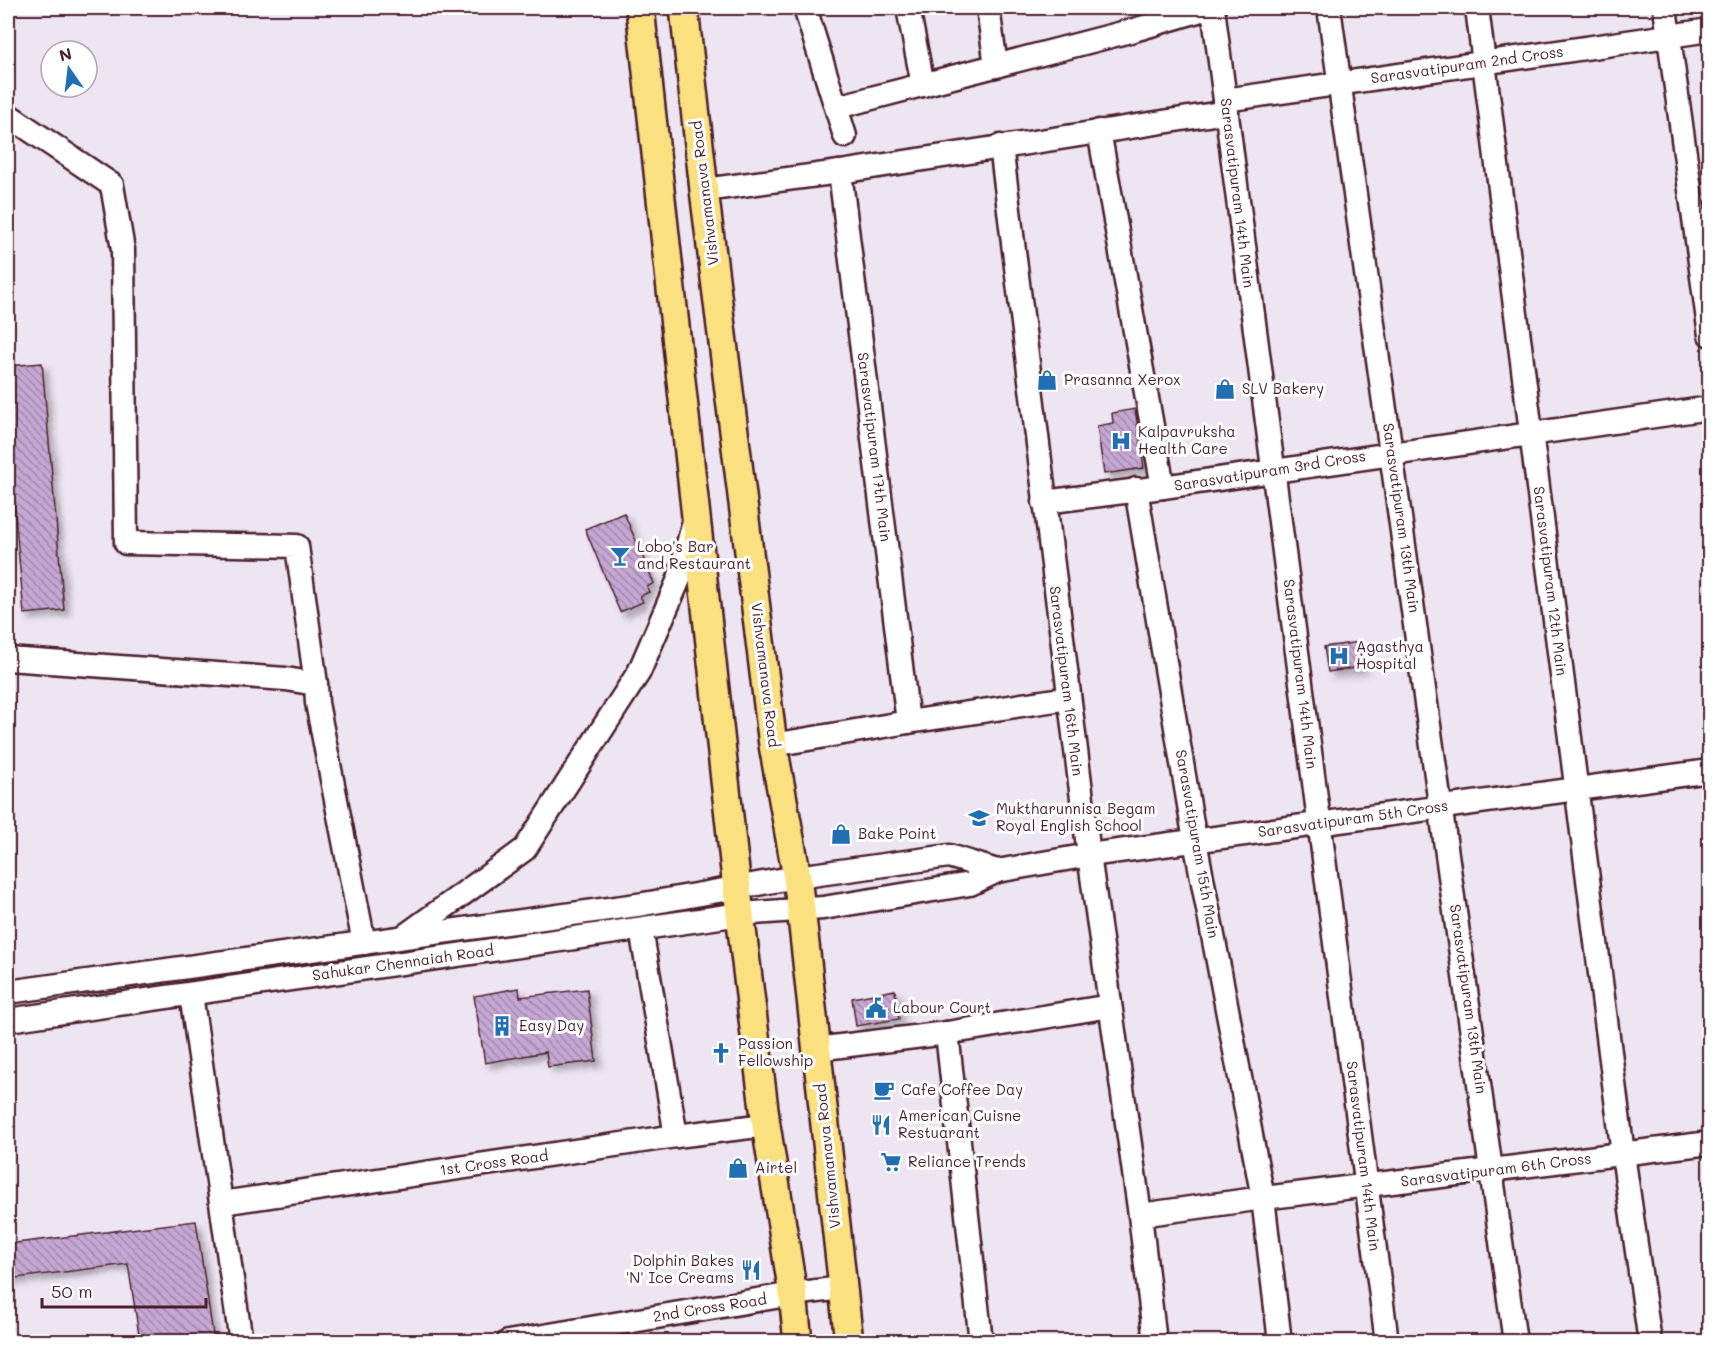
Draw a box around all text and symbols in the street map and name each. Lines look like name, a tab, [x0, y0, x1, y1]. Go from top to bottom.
north arrow	[39, 39, 99, 99]
street label: Sarasvatipuram 2nd Cross	[1369, 41, 1564, 87]
text: N	[57, 42, 74, 66]
street label: Sarasvatipuram 14th Main	[1216, 97, 1260, 289]
street label: Vishvamanava Road	[685, 120, 723, 267]
street label: Sarasvatipuram 17th Main	[853, 351, 897, 543]
shop icon: Prasanna Xerox	[1035, 368, 1059, 392]
place label: Prasanna Xerox	[1064, 369, 1181, 389]
shop icon: SLV Bakery	[1213, 377, 1237, 401]
place label: SLV Bakery	[1242, 378, 1324, 398]
place label: Kalpavruksha Health Care	[1138, 421, 1236, 458]
street label: Sarasvatipuram 13th Main	[1379, 422, 1425, 614]
hospital icon: Kalpavruksha Health Care	[1109, 429, 1133, 453]
street label: Sarasvatipuram 3rd Cross	[1173, 445, 1367, 495]
street label: Sarasvatipuram 12th Main	[1529, 485, 1573, 677]
place label: Lobo's Bar and Restaurant	[637, 536, 751, 573]
bar icon: Lobo's Bar and Restaurant	[608, 544, 632, 568]
street label: Sarasvatipuram 14th Main	[1279, 578, 1323, 770]
street label: Sarasvatipuram 16th Main	[1045, 585, 1089, 777]
street label: Vishvamanava Road	[747, 601, 785, 748]
place label: Agasthya Hospital	[1356, 636, 1424, 673]
hospital icon: Agasthya Hospital	[1327, 644, 1351, 668]
street label: Sarasvatipuram 15th Main	[1172, 748, 1224, 940]
street label: Sarasvatipuram 5th Cross	[1256, 795, 1449, 841]
place label: Muktharunnisa Begam Royal English School	[996, 798, 1156, 835]
school or university icon: Muktharunnisa Begam Royal English School	[967, 806, 991, 830]
shop icon: Bake Point	[829, 822, 853, 846]
place label: Bake Point	[858, 823, 936, 843]
street label: Sarasvatipuram 13th Main	[1446, 903, 1492, 1095]
street label: Sahukar Chennaiah Road	[311, 939, 495, 985]
public building icon: Labour Court	[864, 996, 888, 1020]
place label: Labour Court	[893, 997, 991, 1017]
building icon: Easy Day	[490, 1014, 514, 1038]
place label: Easy Day	[519, 1015, 585, 1035]
place label: Passion Fellowship	[738, 1033, 813, 1070]
church icon: Passion Fellowship	[709, 1041, 733, 1065]
street label: Sarasvatipuram 14th Main	[1342, 1060, 1386, 1252]
cafe icon: Cafe Coffee Day	[872, 1078, 896, 1102]
place label: Cafe Coffee Day	[901, 1079, 1023, 1099]
street label: Vishvamanava Road	[809, 1083, 845, 1230]
place label: American Cuisne Restuarant	[898, 1105, 1021, 1142]
restaurant icon: American Cuisne Restuarant	[869, 1113, 893, 1137]
street label: 1st Cross Road	[438, 1145, 549, 1180]
street label: Sarasvatipuram 6th Cross	[1399, 1147, 1592, 1191]
supermarket icon: Reliance Trends	[879, 1150, 903, 1174]
place label: Reliance Trends	[908, 1151, 1026, 1171]
shop icon: Airtel	[726, 1156, 750, 1180]
place label: Airtel	[755, 1157, 797, 1177]
place label: Dolphin Bakes 'N' Ice Creams	[626, 1250, 734, 1287]
restaurant icon: Dolphin Bakes 'N' Ice Creams	[739, 1258, 763, 1282]
scale bar	[42, 1271, 206, 1309]
text: 50 m	[51, 1279, 93, 1303]
street label: 2nd Cross Road	[652, 1288, 768, 1326]

